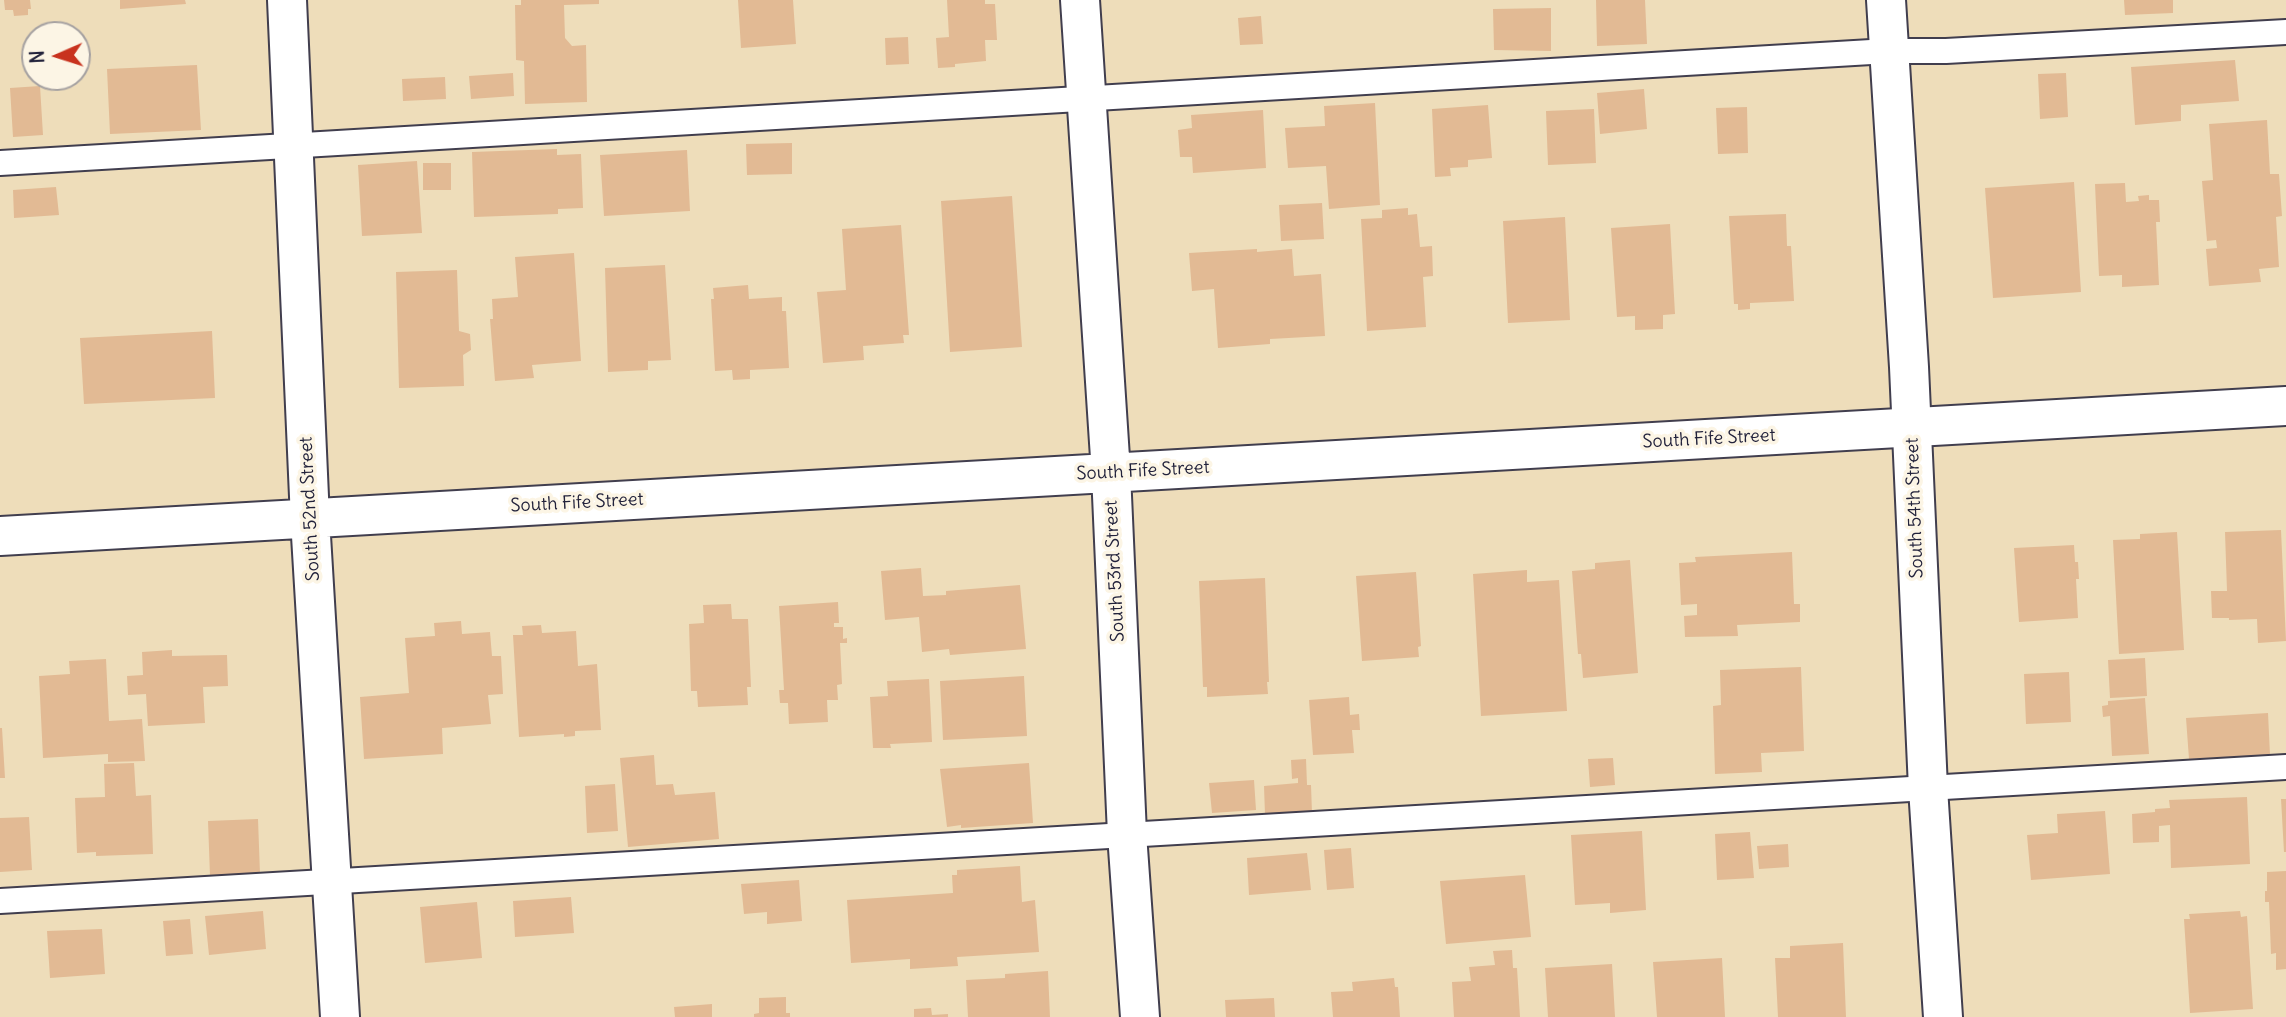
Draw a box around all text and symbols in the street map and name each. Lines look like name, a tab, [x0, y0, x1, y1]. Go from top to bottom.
north arrow	[21, 21, 91, 91]
text: N	[25, 50, 49, 64]
street label: South Fife Street	[1642, 425, 1776, 453]
street label: South 52nd Street	[295, 436, 325, 582]
street label: South 54th Street	[1902, 437, 1928, 579]
street label: South Fife Street	[1076, 457, 1210, 485]
street label: South Fife Street	[510, 489, 644, 517]
street label: South 53rd Street	[1100, 500, 1130, 642]

